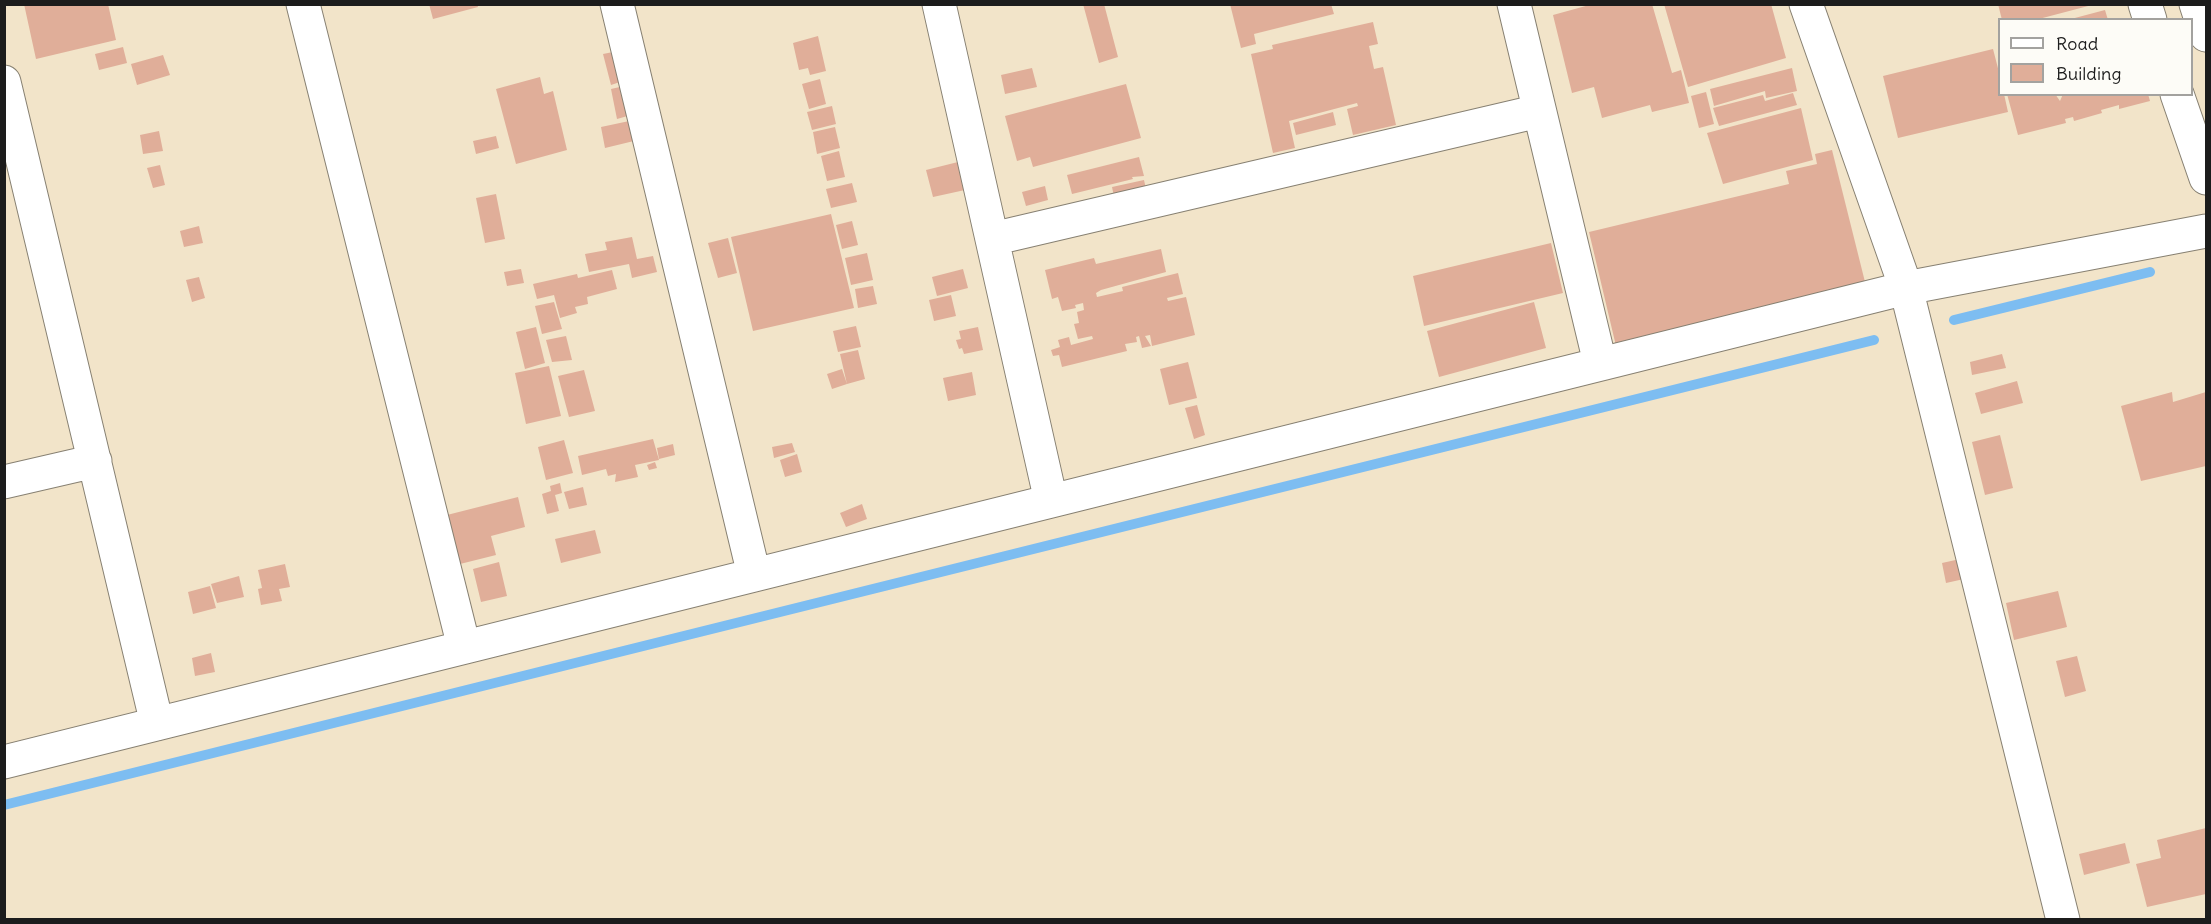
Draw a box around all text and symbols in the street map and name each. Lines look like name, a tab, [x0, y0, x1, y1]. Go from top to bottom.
legend	[1998, 18, 2193, 96]
text: Road	[2056, 32, 2098, 55]
text: Building	[2056, 62, 2121, 85]

